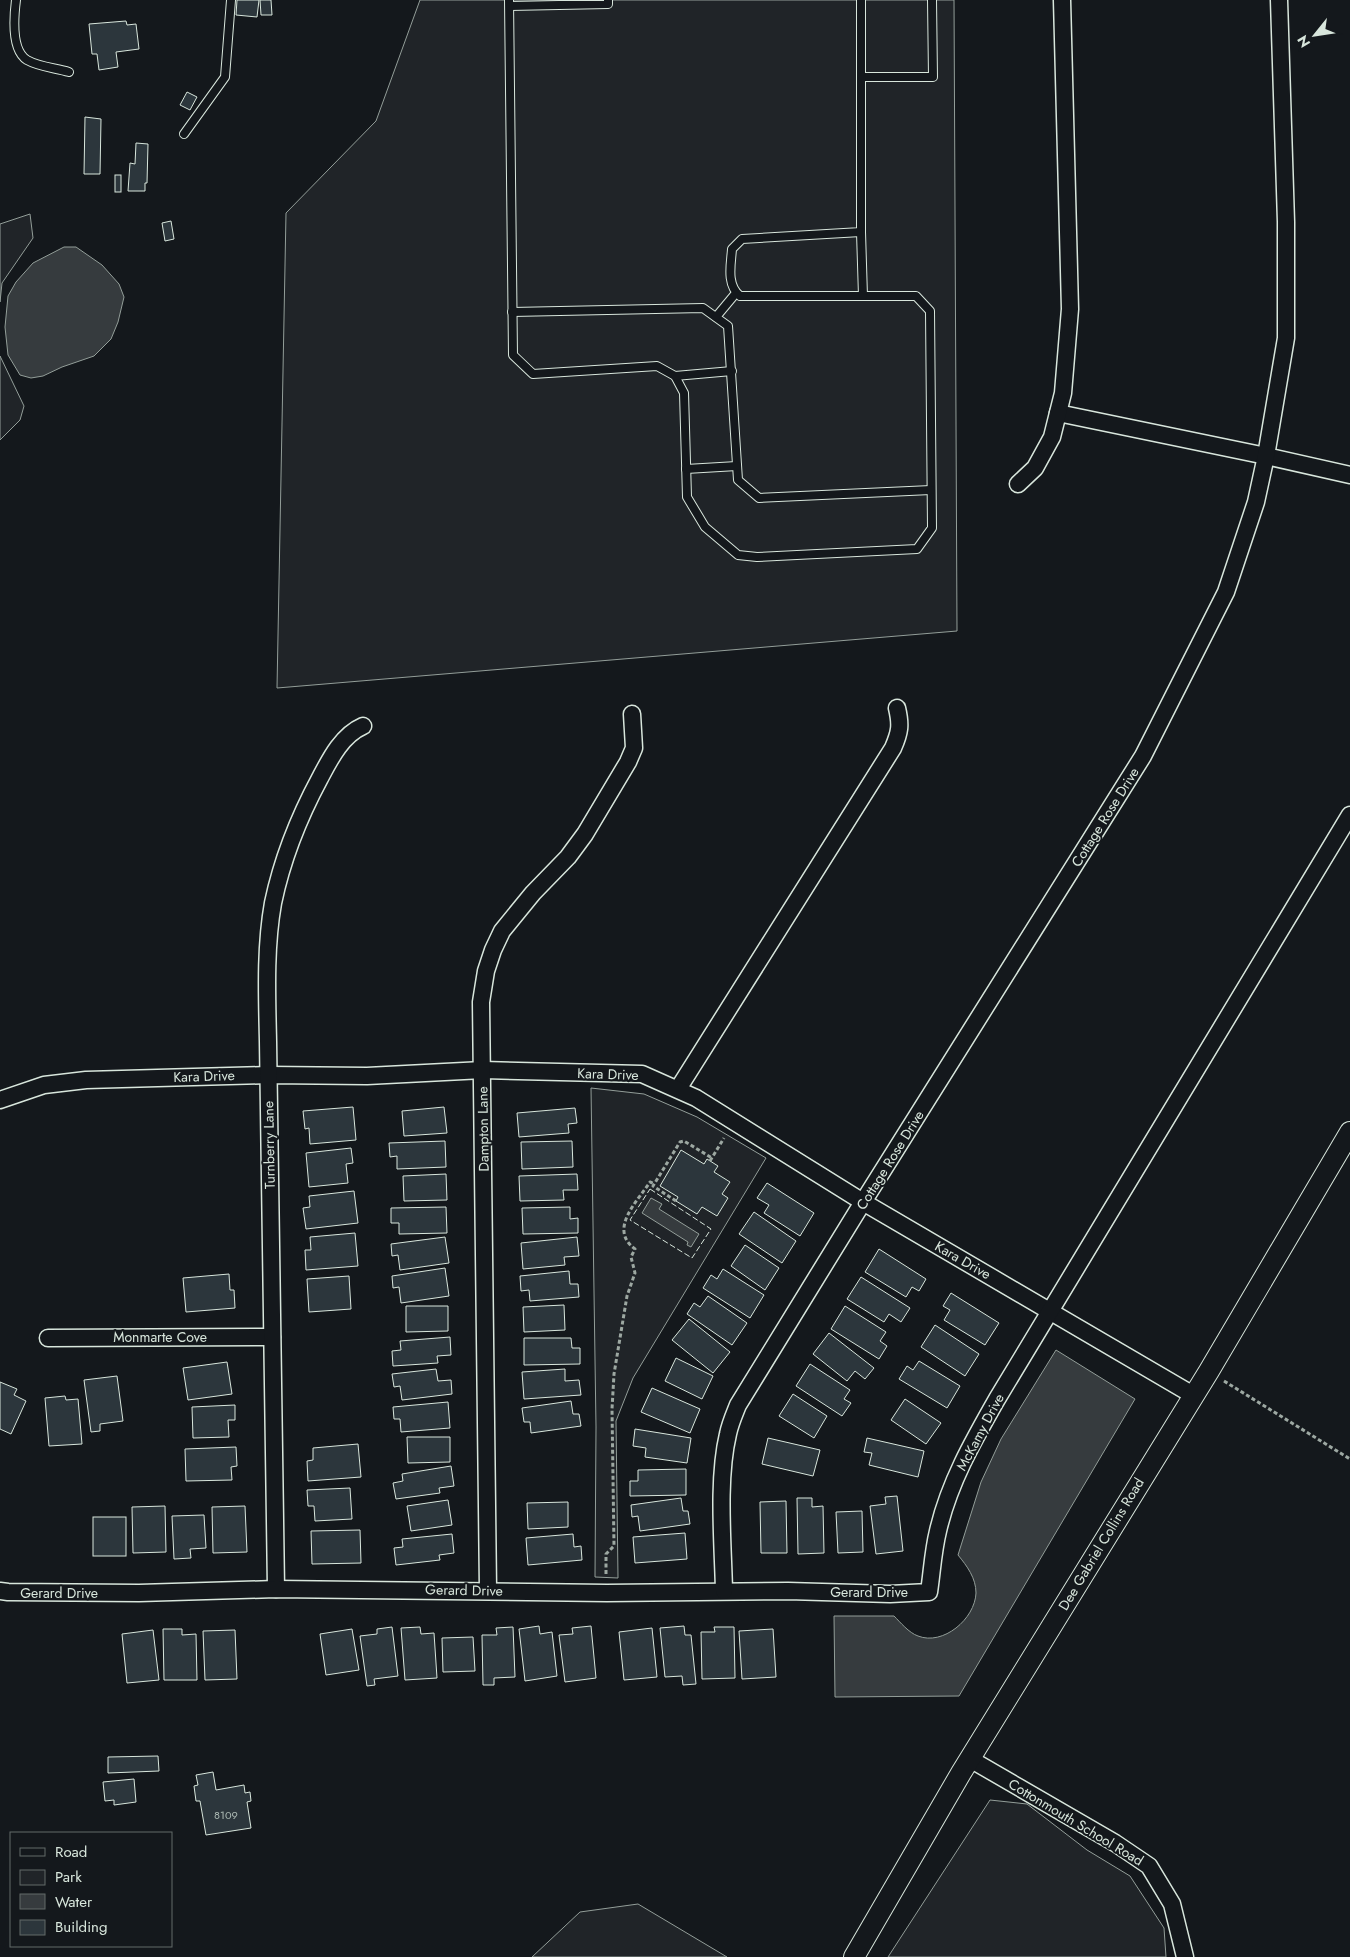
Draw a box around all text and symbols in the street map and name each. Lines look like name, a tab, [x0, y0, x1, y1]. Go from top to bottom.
north arrow	[1290, 10, 1340, 60]
text: N	[1292, 32, 1315, 51]
street label: Cottage Rose Drive	[1066, 763, 1144, 871]
street label: Kara Drive	[577, 1063, 639, 1085]
street label: Kara Drive	[173, 1065, 235, 1087]
street label: Dampton Lane	[472, 1086, 494, 1172]
street label: Turnberry Lane	[258, 1101, 280, 1189]
street label: Cottage Rose Drive	[851, 1106, 929, 1214]
street label: Kara Drive	[931, 1236, 995, 1284]
street label: Monmarte Cove	[113, 1327, 207, 1347]
street label: McKamy Drive	[951, 1390, 1009, 1474]
street label: Dee Gabriel Collins Road	[1053, 1474, 1149, 1614]
street label: Gerard Drive	[425, 1579, 503, 1601]
street label: Gerard Drive	[830, 1582, 908, 1602]
street label: Gerard Drive	[20, 1583, 98, 1603]
street label: Cottonmouth School Road	[1005, 1774, 1147, 1870]
house number: 8109	[214, 1807, 238, 1823]
legend	[10, 1832, 172, 1947]
text: Road	[55, 1841, 87, 1863]
text: Park	[55, 1866, 82, 1888]
text: Water	[55, 1891, 93, 1913]
text: Building	[55, 1916, 107, 1938]

